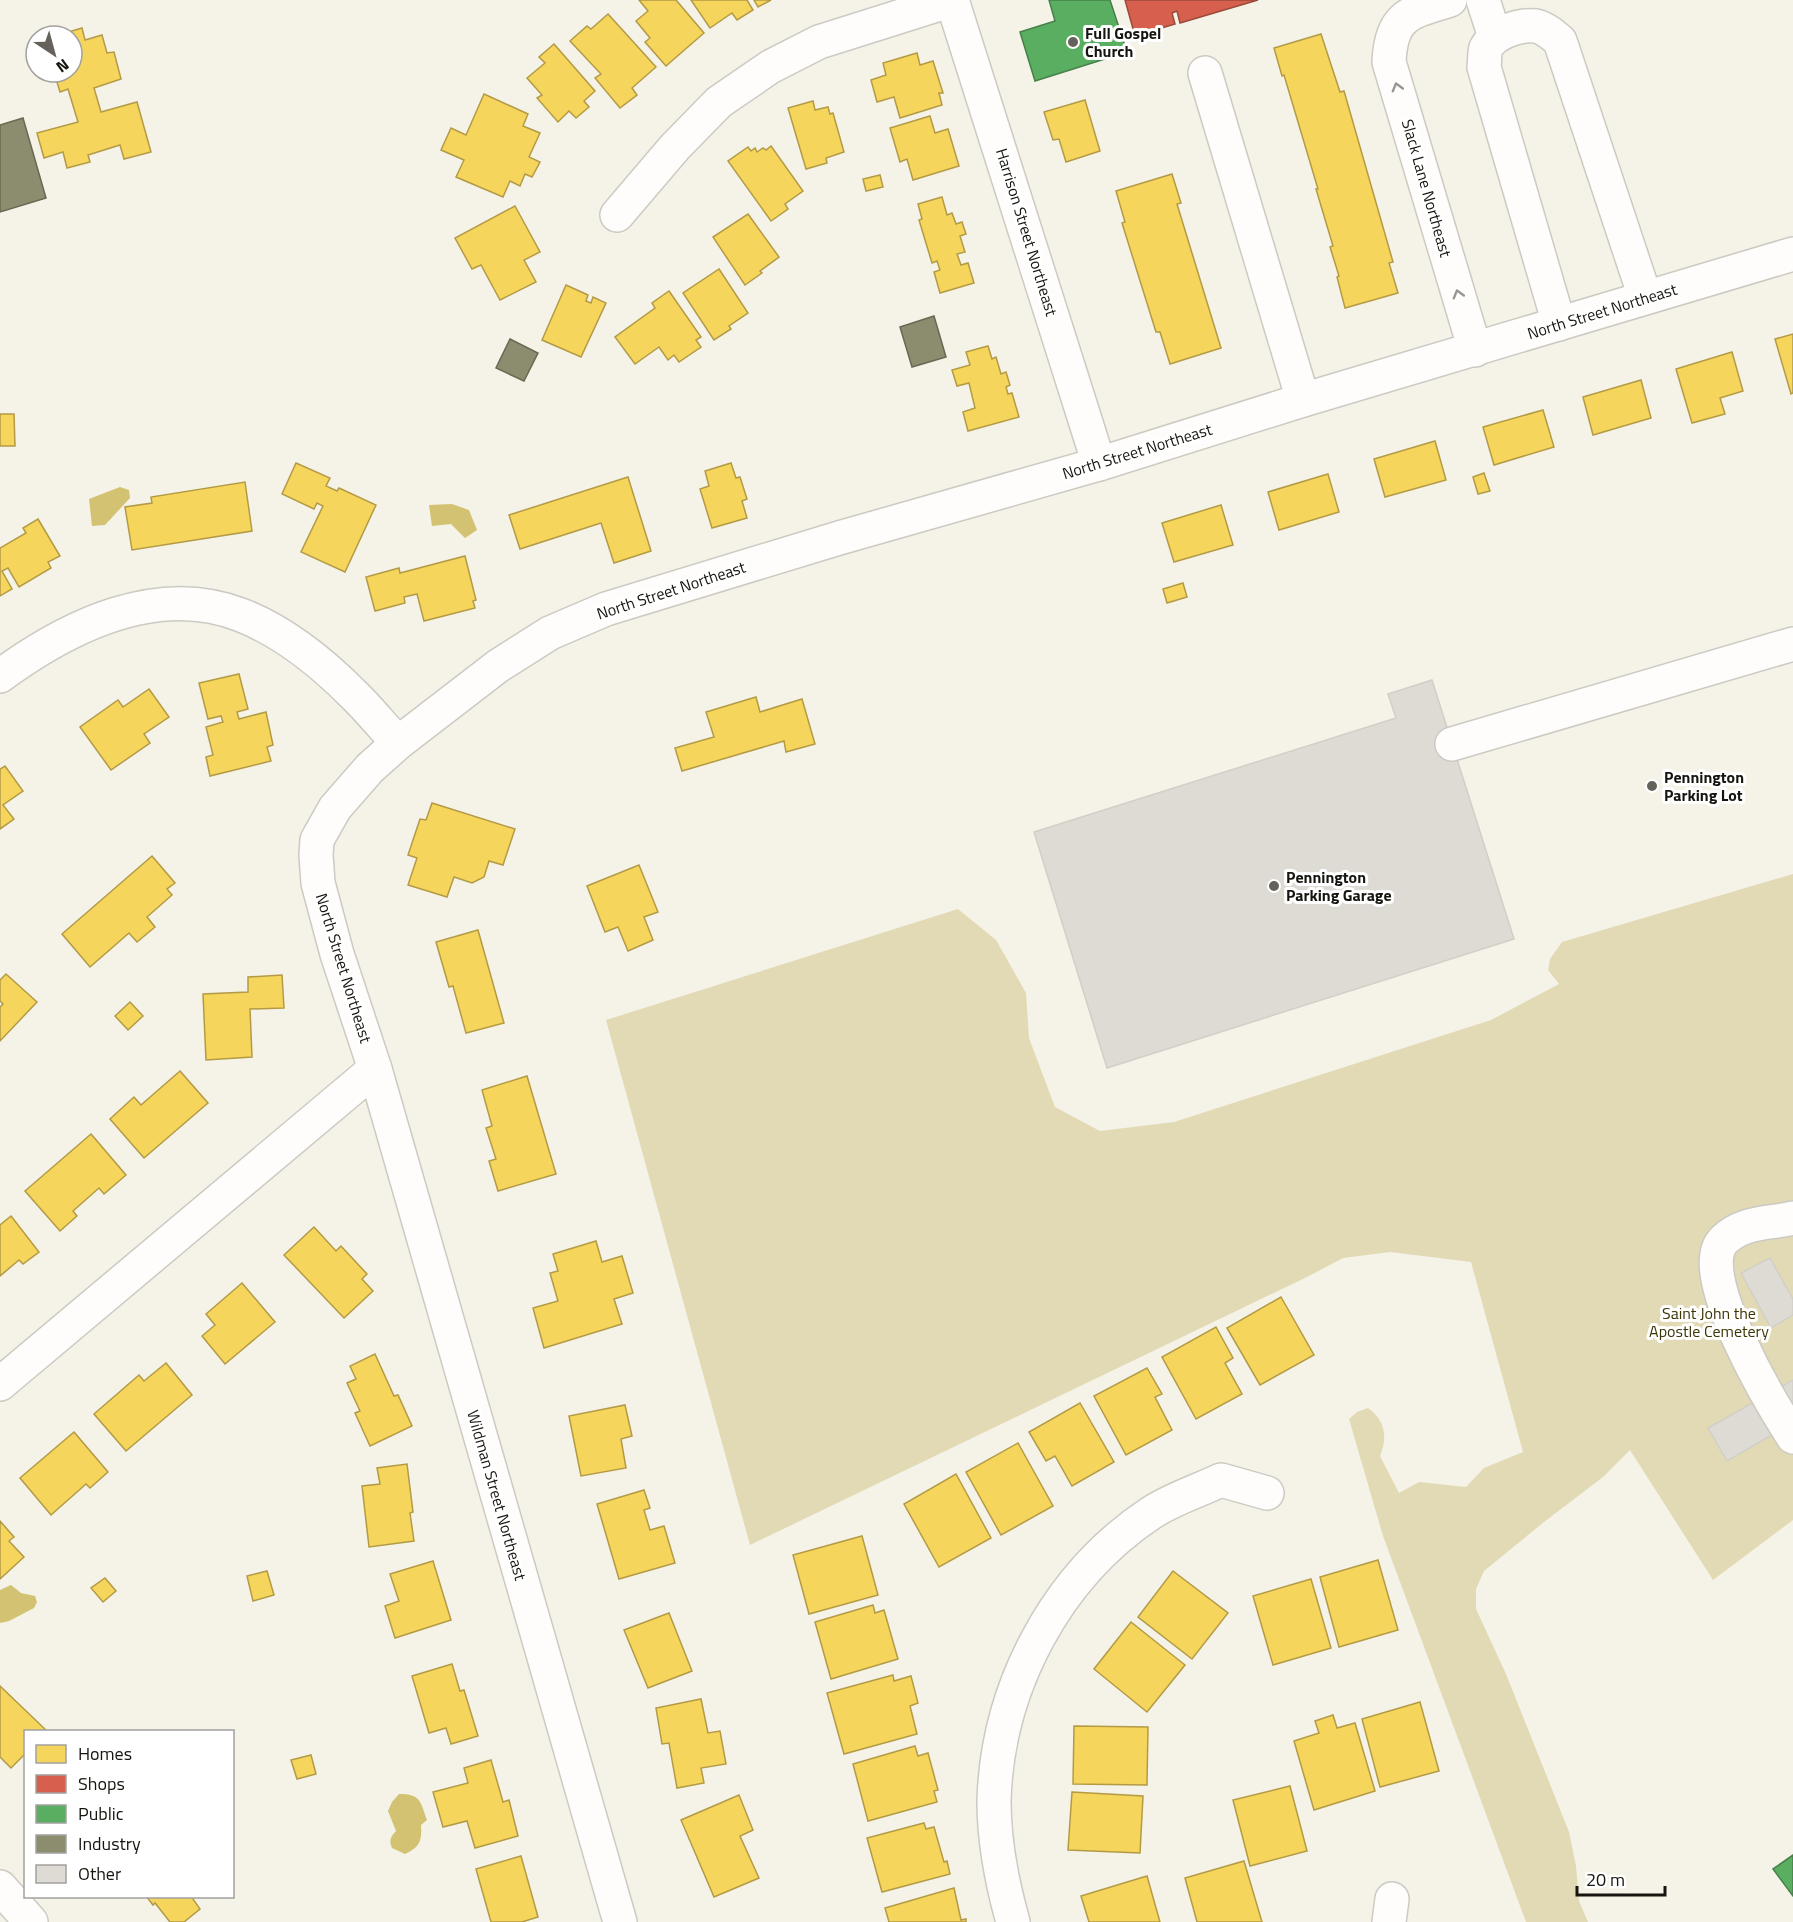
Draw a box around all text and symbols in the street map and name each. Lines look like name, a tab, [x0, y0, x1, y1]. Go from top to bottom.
place label: Full Gospel Church	[1085, 21, 1161, 63]
north arrow	[24, 24, 84, 84]
marker: Full Gospel Church	[1066, 35, 1080, 49]
text: N	[51, 53, 74, 79]
one-way arrow	[1392, 82, 1404, 93]
street label: Slack Lane Northeast	[1396, 116, 1458, 260]
street label: Harrison Street Northeast	[990, 145, 1064, 319]
street label: North Street Northeast	[1524, 277, 1680, 345]
one-way arrow	[1453, 289, 1465, 300]
street label: North Street Northeast	[1059, 417, 1215, 485]
street label: North Street Northeast	[593, 554, 749, 625]
place label: Pennington Parking Lot	[1664, 765, 1744, 807]
marker: Pennington Parking Lot	[1645, 779, 1659, 793]
place label: Pennington Parking Garage	[1286, 865, 1392, 907]
marker: Pennington Parking Garage	[1267, 879, 1281, 893]
street label: North Street Northeast	[310, 890, 378, 1046]
park label: Saint John the Apostle Cemetery	[1649, 1301, 1769, 1343]
street label: Wildman Street Northeast	[461, 1407, 533, 1583]
legend	[24, 1730, 234, 1898]
text: Homes	[78, 1740, 132, 1767]
text: Shops	[78, 1770, 125, 1797]
text: Public	[78, 1800, 124, 1827]
text: Industry	[78, 1830, 141, 1857]
scale bar	[1577, 1859, 1666, 1897]
text: Other	[78, 1860, 121, 1887]
text: 20 m	[1586, 1866, 1625, 1893]

